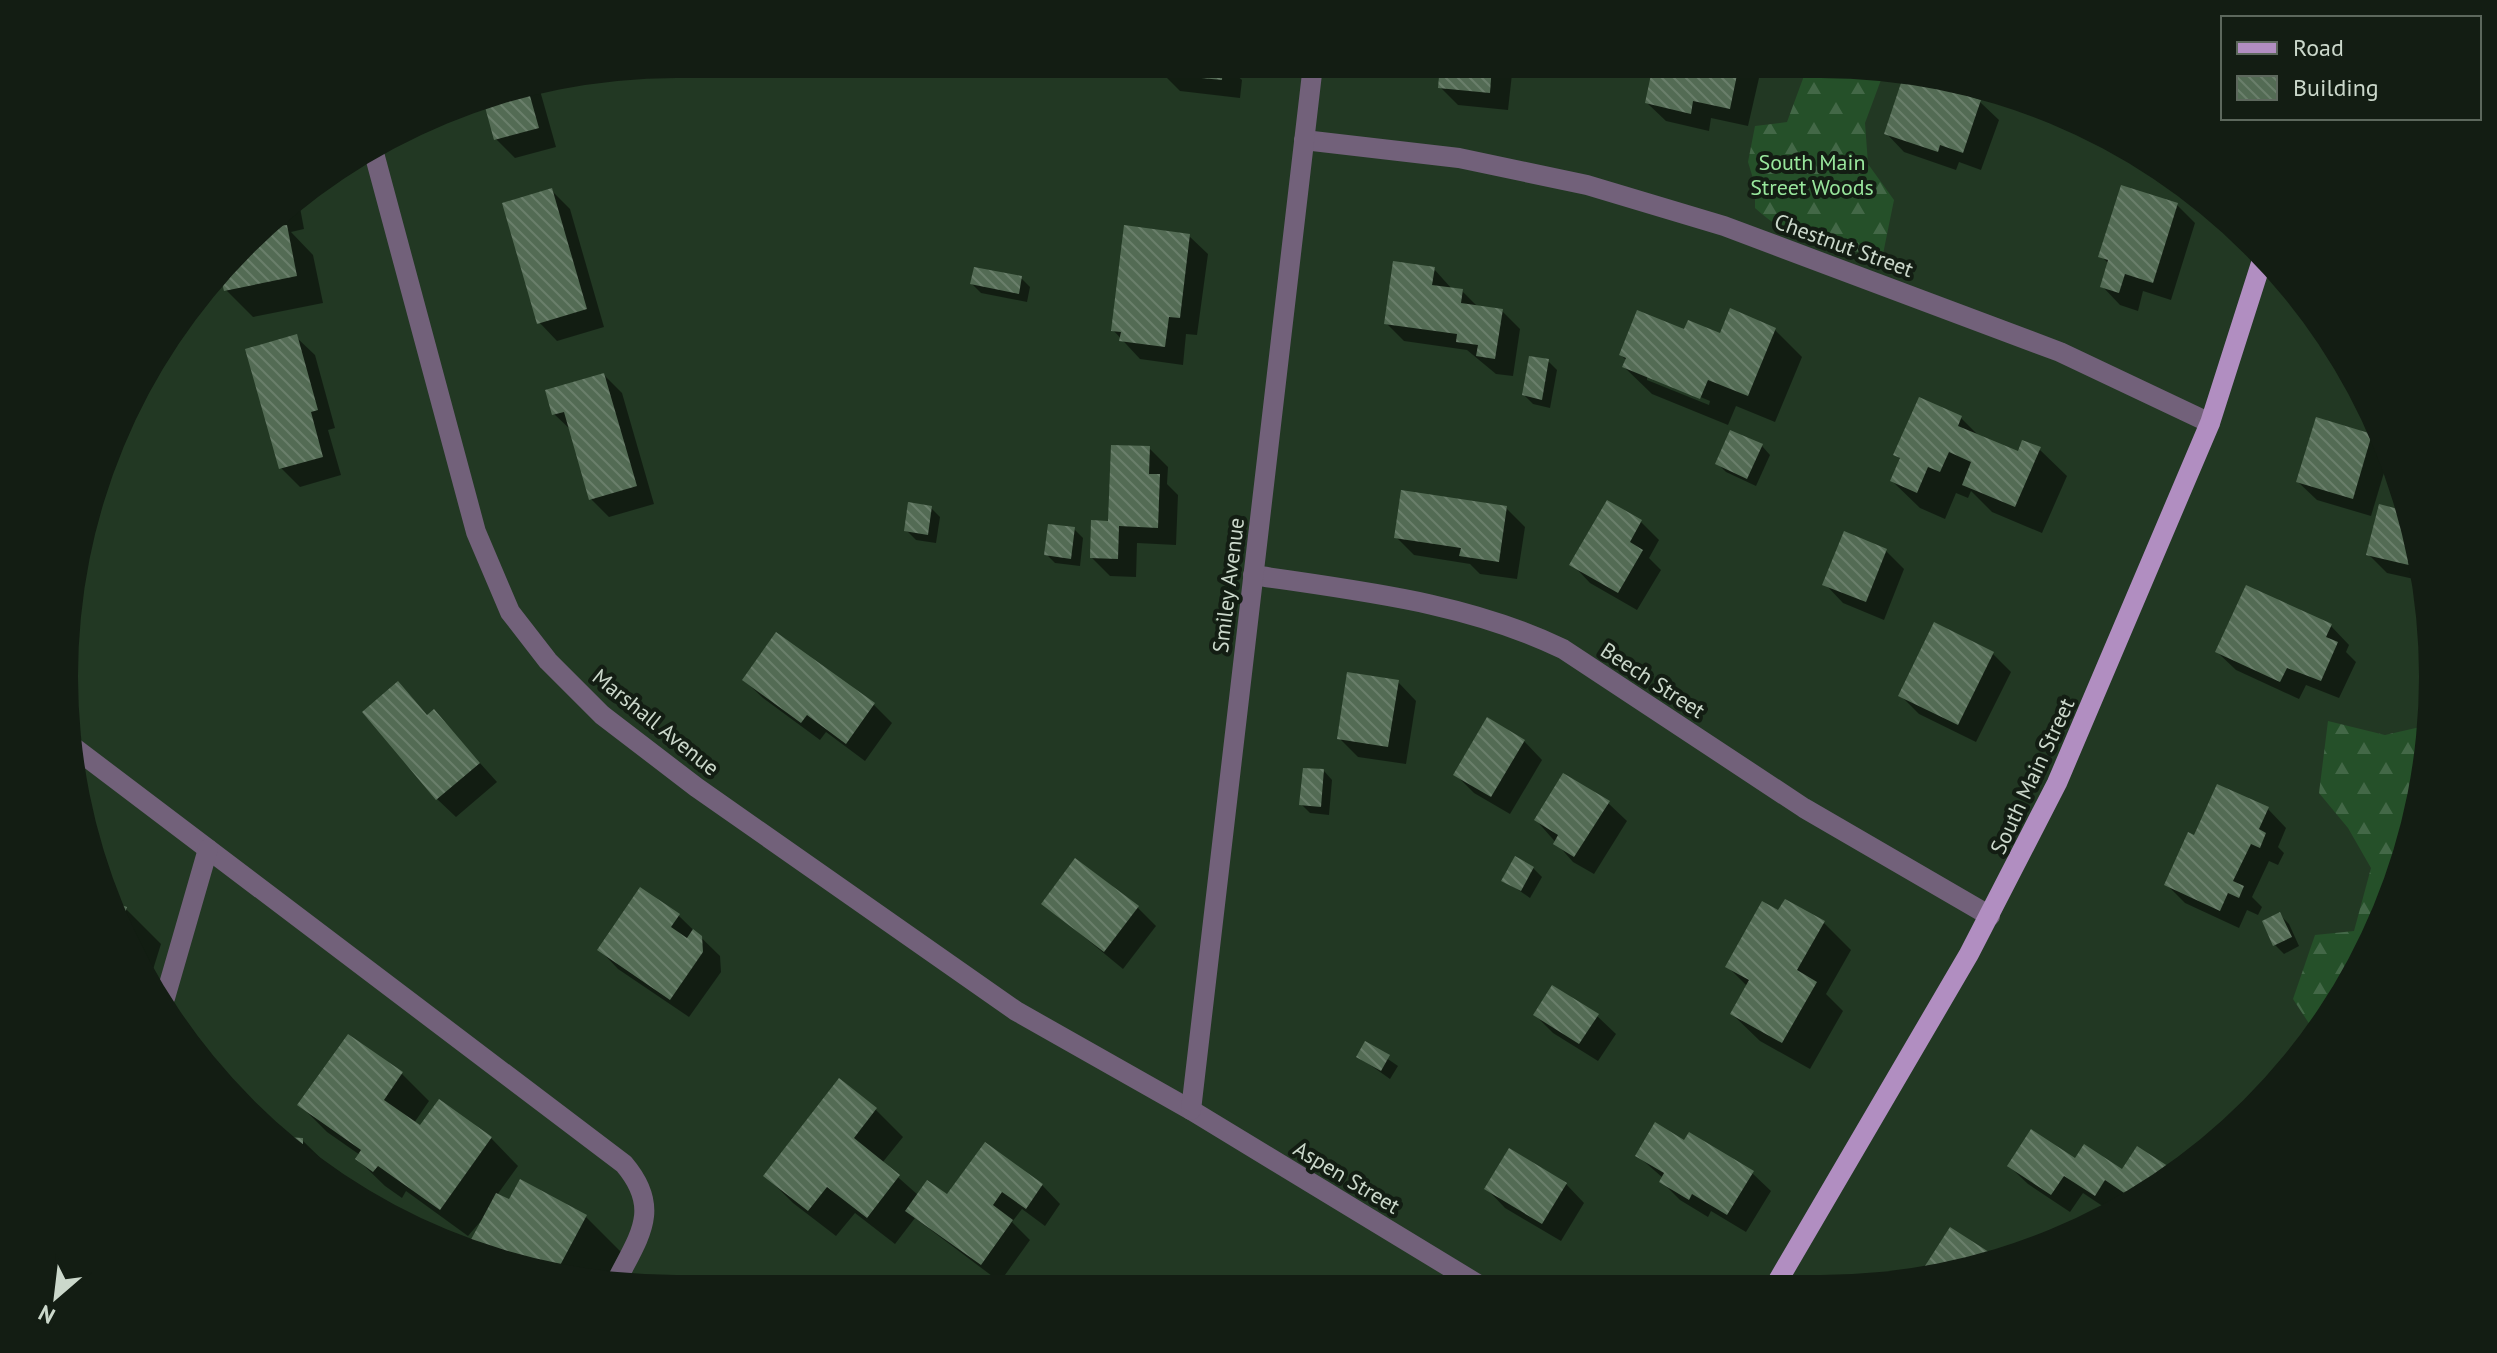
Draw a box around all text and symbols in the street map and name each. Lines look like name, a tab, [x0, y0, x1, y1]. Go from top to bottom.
legend	[2221, 16, 2481, 120]
text: Road	[2293, 32, 2344, 63]
text: Building	[2293, 72, 2379, 103]
park label: South Main Street Woods	[1750, 148, 1874, 201]
street label: Chestnut Street	[1771, 207, 1918, 283]
street label: Smiley Avenue	[1206, 516, 1250, 654]
street label: Beech Street	[1596, 636, 1711, 724]
street label: Marshall Avenue	[587, 662, 725, 782]
street label: South Main Street	[1984, 693, 2081, 859]
street label: Aspen Street	[1289, 1134, 1406, 1220]
north arrow	[16, 1257, 96, 1337]
text: N	[34, 1299, 60, 1330]

